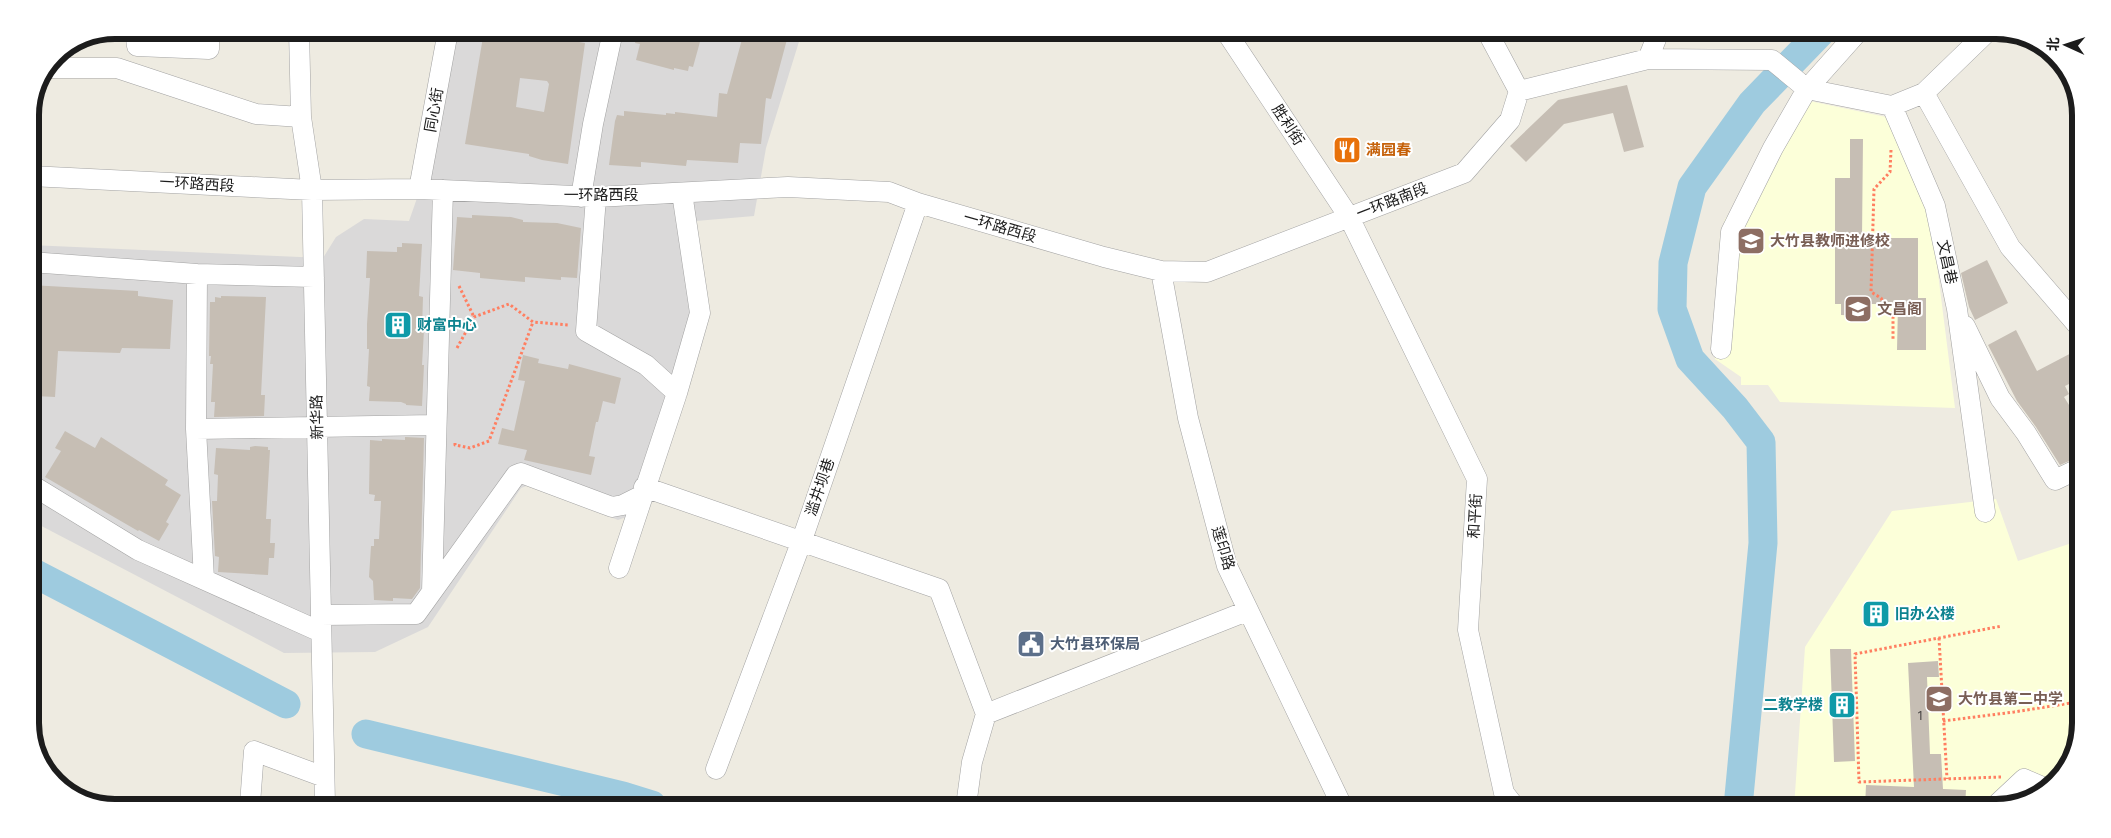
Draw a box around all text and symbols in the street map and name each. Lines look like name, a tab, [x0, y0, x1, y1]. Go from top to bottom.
north arrow	[2041, 20, 2091, 70]
text: 北	[2045, 37, 2062, 52]
street label: 同心街	[421, 86, 447, 134]
street label: 胜利街	[1268, 101, 1308, 149]
restaurant icon: 满园春	[1332, 135, 1362, 165]
place label: 满园春	[1366, 141, 1411, 159]
street label: 一环路西段	[159, 173, 235, 195]
street label: 一环路南段	[1354, 179, 1430, 223]
street label: 一环路西段	[563, 186, 639, 204]
street label: 一环路西段	[961, 208, 1039, 246]
school or university icon: 大竹县教师进修校	[1736, 226, 1766, 256]
place label: 大竹县教师进修校	[1770, 232, 1890, 250]
street label: 文昌巷	[1934, 238, 1960, 286]
school or university icon: 文昌阁	[1843, 294, 1873, 324]
place label: 文昌阁	[1877, 300, 1922, 318]
building icon: 财富中心	[383, 310, 413, 340]
place label: 财富中心	[417, 316, 477, 334]
street label: 新华路	[308, 394, 326, 440]
street label: 滥井坝巷	[802, 456, 838, 518]
street label: 和平街	[1465, 493, 1485, 539]
street label: 莲印路	[1208, 524, 1238, 572]
building icon: 旧办公楼	[1861, 599, 1891, 629]
place label: 旧办公楼	[1895, 605, 1955, 623]
public building icon: 大竹县环保局	[1016, 629, 1046, 659]
place label: 大竹县环保局	[1050, 635, 1140, 653]
school or university icon: 大竹县第二中学	[1924, 684, 1954, 714]
building icon: 二教学楼	[1827, 690, 1857, 720]
place label: 大竹县第二中学	[1958, 690, 2063, 708]
place label: 二教学楼	[1763, 696, 1823, 714]
house number: 1	[1917, 709, 1923, 723]

